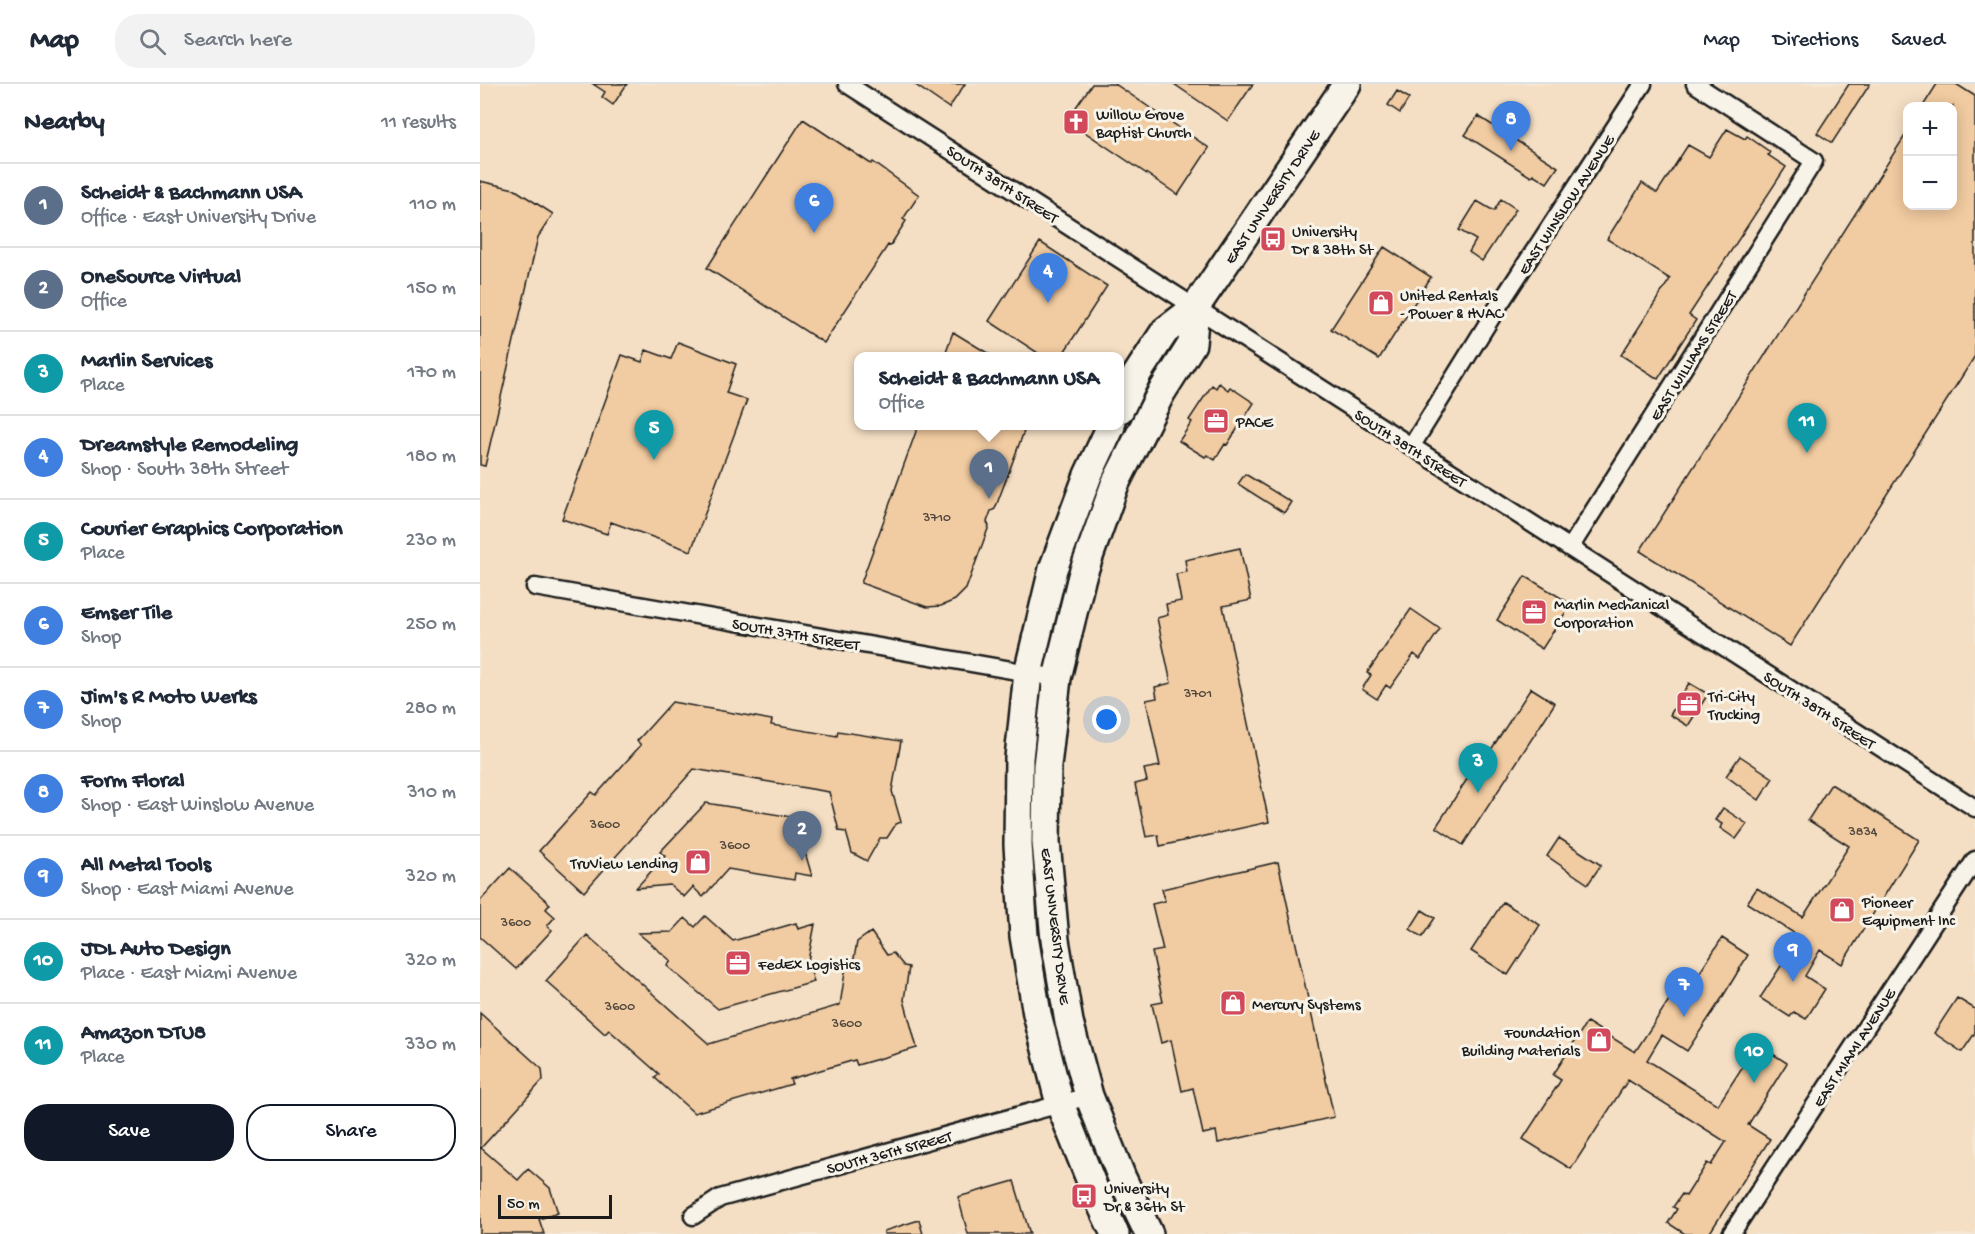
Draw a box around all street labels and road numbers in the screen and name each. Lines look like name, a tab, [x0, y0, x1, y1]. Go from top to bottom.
street label: EAST UNIVERSITY DRIVE	[1222, 126, 1326, 269]
street label: EAST WINSLOW AVENUE	[1516, 132, 1621, 279]
street label: SOUTH 38TH STREET	[942, 143, 1061, 230]
street label: EAST WILLIAMS STREET	[1647, 288, 1743, 425]
street label: SOUTH 38TH STREET	[1350, 407, 1469, 494]
street label: SOUTH 37TH STREET	[730, 616, 861, 657]
street label: SOUTH 38TH STREET	[1759, 669, 1878, 756]
street label: EAST UNIVERSITY DRIVE	[1034, 847, 1073, 1007]
street label: EAST MIAMI AVENUE	[1810, 985, 1902, 1112]
street label: SOUTH 36TH STREET	[825, 1128, 955, 1180]

